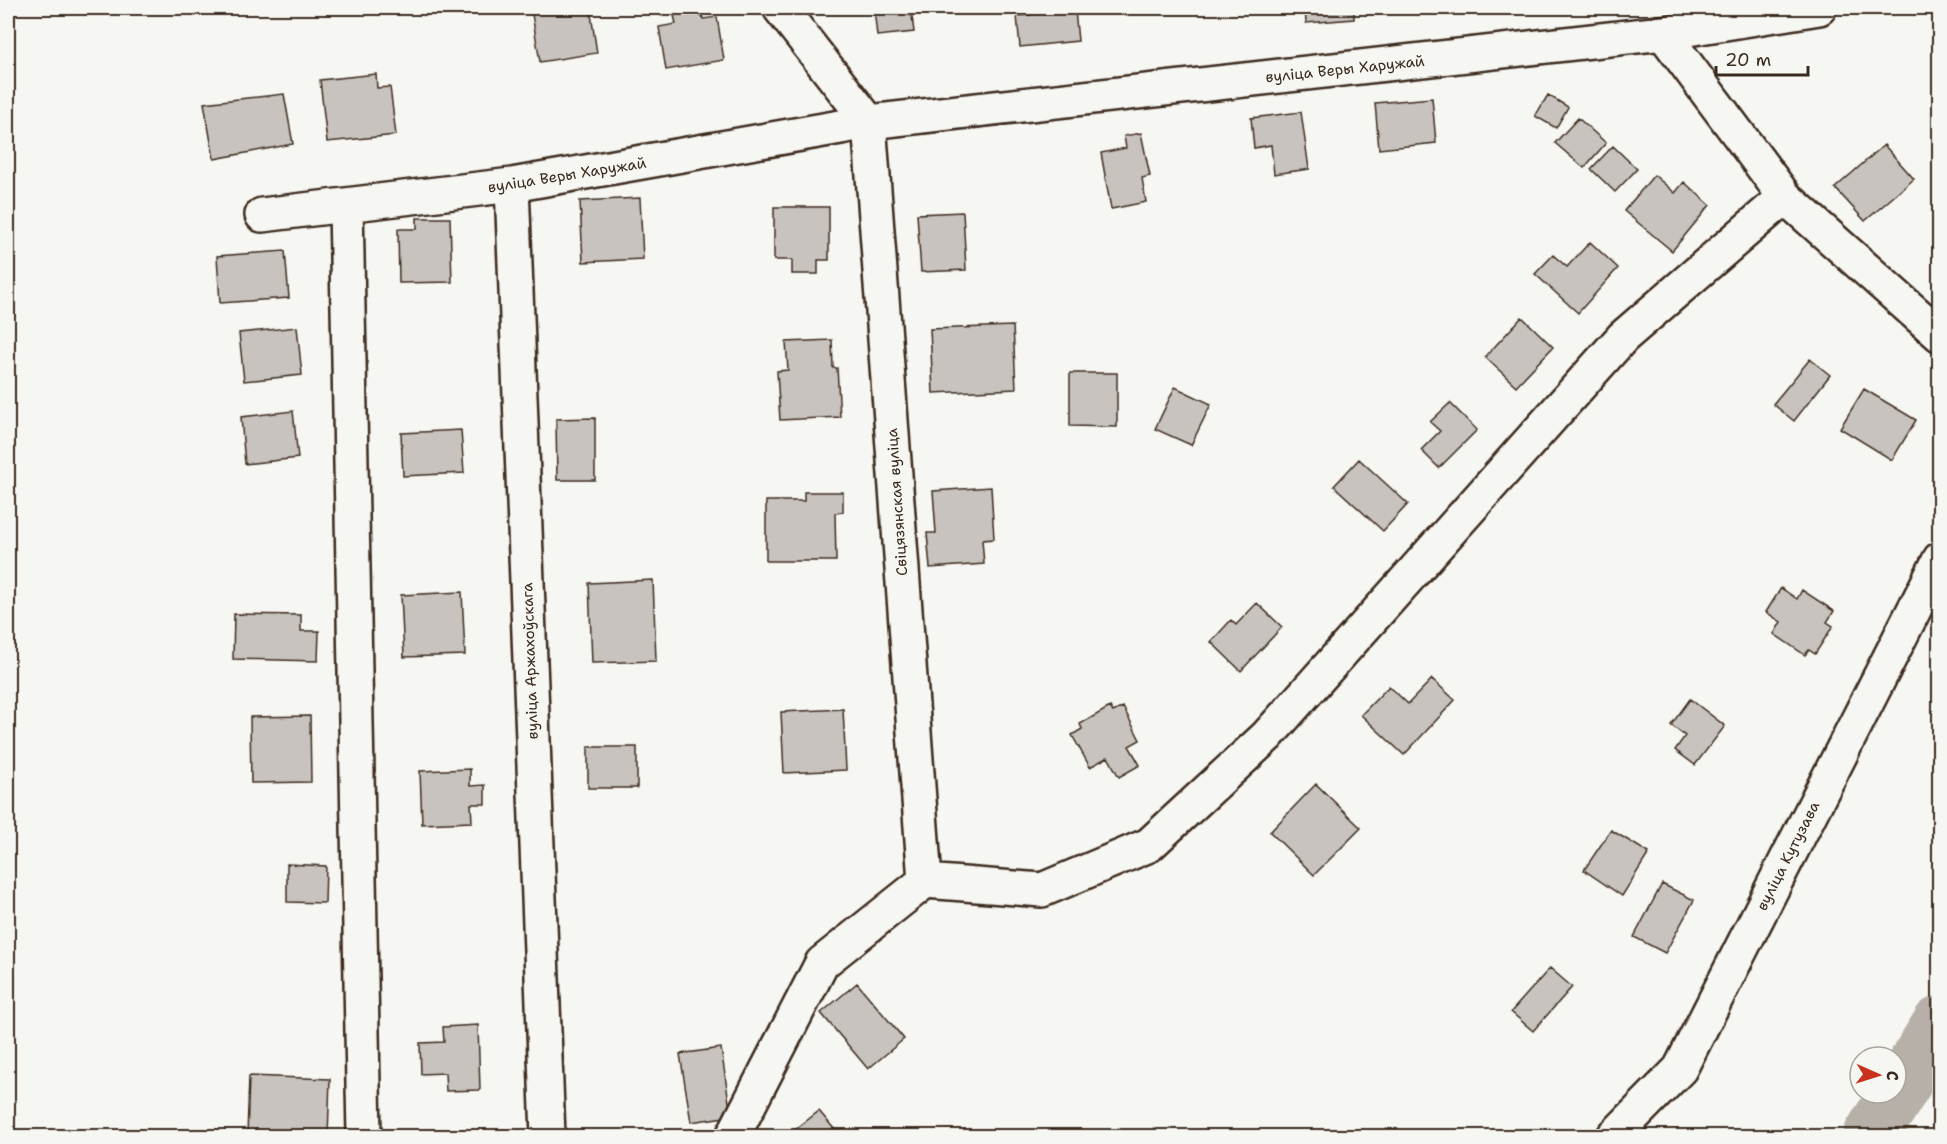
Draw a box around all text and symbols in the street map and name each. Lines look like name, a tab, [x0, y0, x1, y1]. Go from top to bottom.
scale bar	[1716, 39, 1808, 77]
text: 20 m	[1725, 48, 1771, 72]
street label: вуліца Веры Харужай	[1264, 51, 1426, 87]
street label: вуліца Веры Харужай	[486, 153, 648, 197]
street label: Свіцязянская вуліца	[882, 427, 912, 577]
street label: вуліца Аржахоўскага	[517, 582, 543, 740]
street label: вуліца Кутузава	[1752, 797, 1824, 914]
north arrow	[1848, 1045, 1908, 1105]
text: С	[1882, 1070, 1903, 1081]

